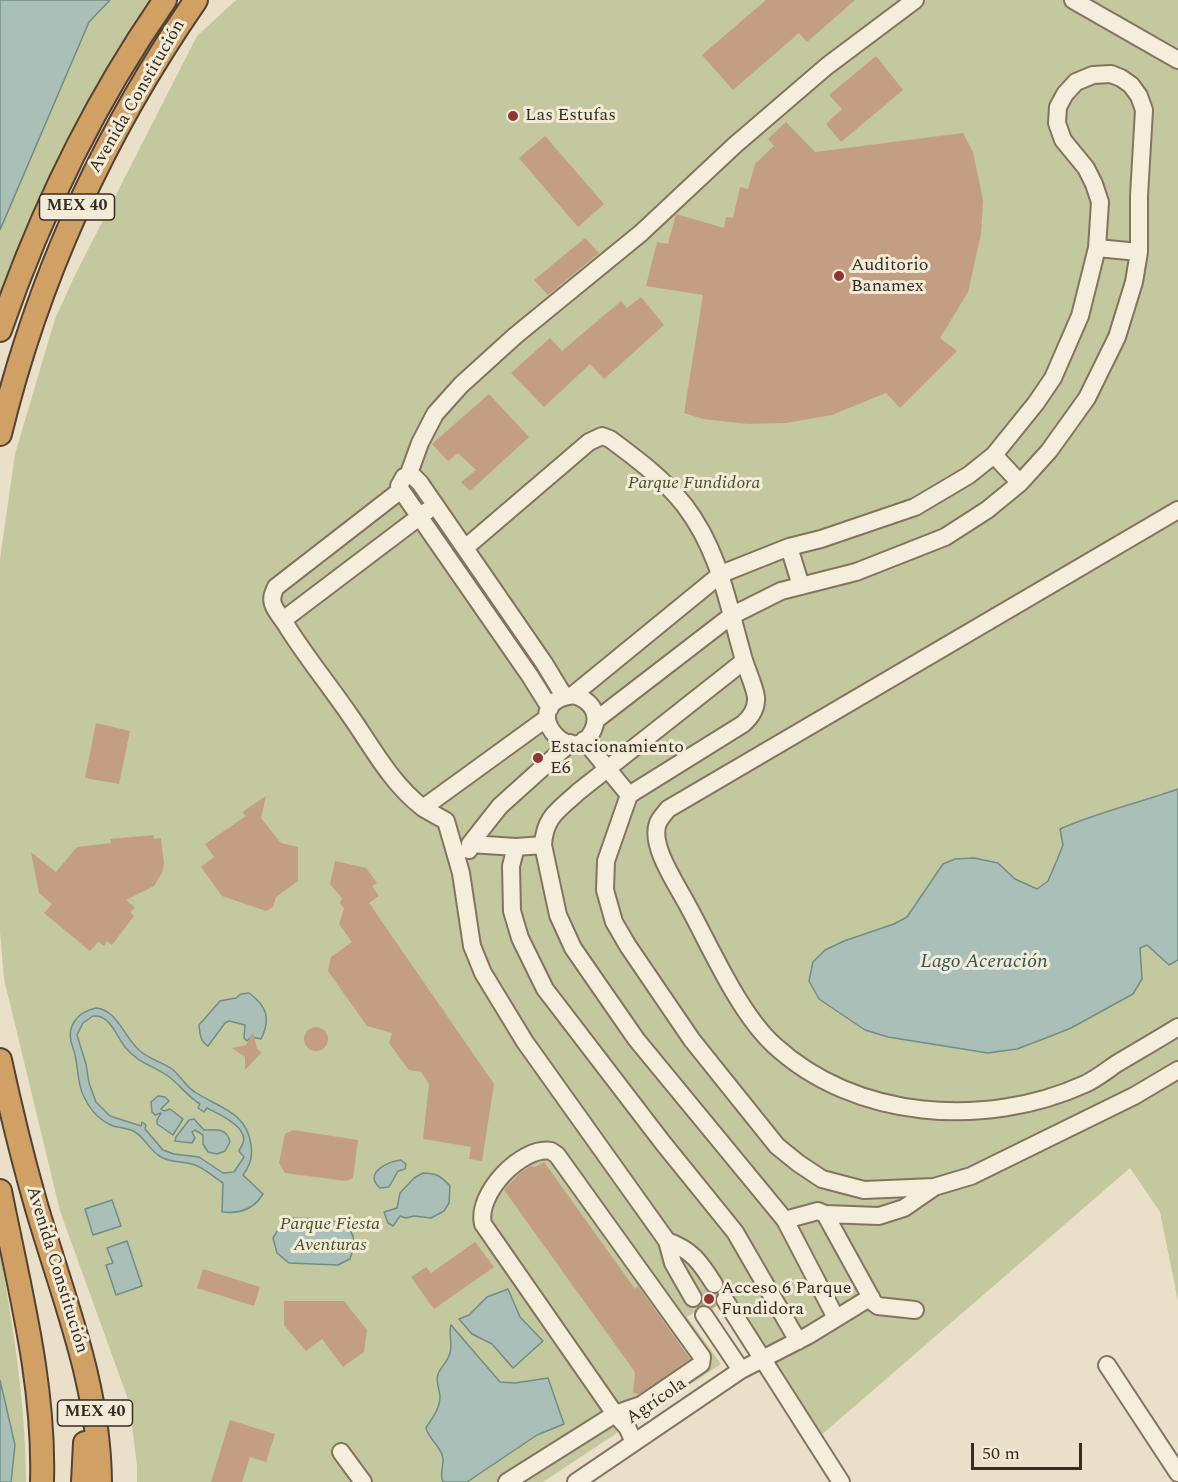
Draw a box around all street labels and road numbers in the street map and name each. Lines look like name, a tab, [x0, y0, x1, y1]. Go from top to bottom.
street label: Avenida Constitución	[85, 17, 191, 177]
road number: MEX 40	[40, 194, 115, 220]
street label: Avenida Constitución	[20, 1184, 92, 1356]
street label: Agrícola	[623, 1374, 691, 1430]
road number: MEX 40	[58, 1400, 132, 1426]

